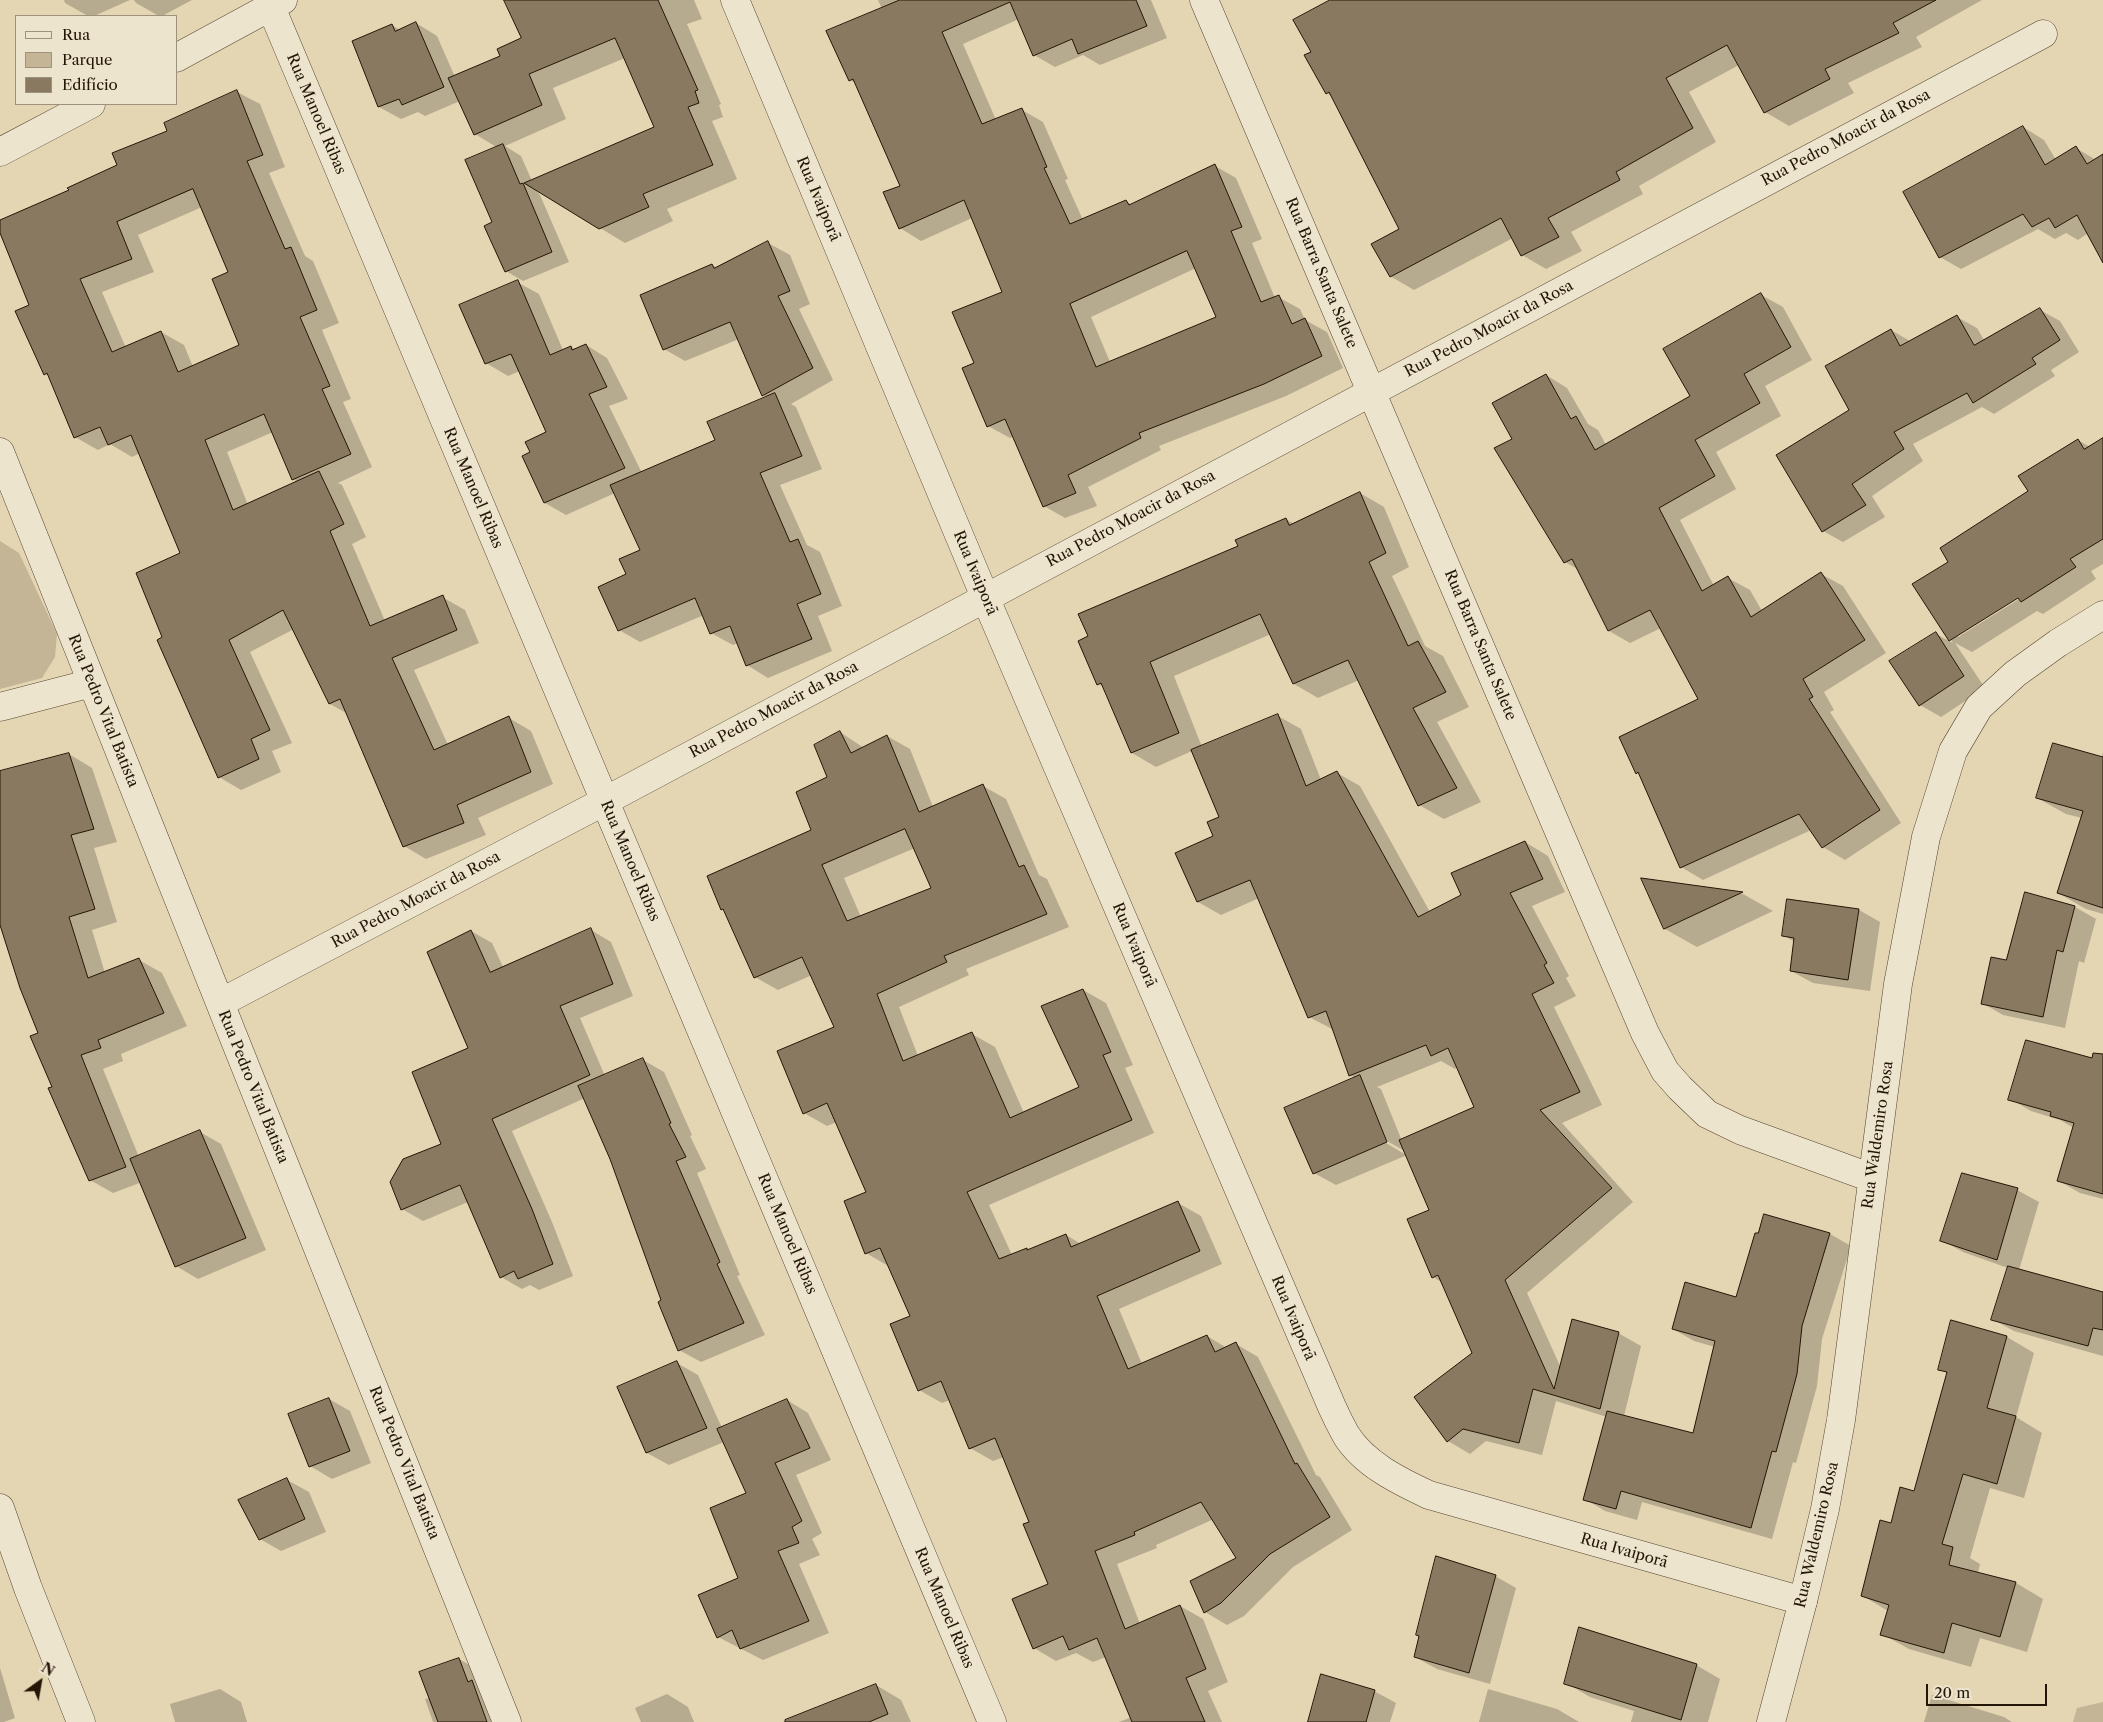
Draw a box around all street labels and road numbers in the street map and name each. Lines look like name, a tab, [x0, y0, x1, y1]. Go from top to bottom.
street label: Rua Manoel Ribas	[282, 51, 350, 177]
street label: Rua Pedro Moacir da Rosa	[1758, 86, 1934, 190]
street label: Rua Ivaiporã	[792, 154, 844, 244]
street label: Rua Barra Santa Salete	[1281, 195, 1361, 351]
street label: Rua Pedro Moacir da Rosa	[1401, 277, 1577, 381]
street label: Rua Manoel Ribas	[439, 425, 507, 551]
street label: Rua Pedro Moacir da Rosa	[1043, 467, 1219, 571]
street label: Rua Ivaiporã	[949, 528, 1001, 618]
street label: Rua Barra Santa Salete	[1440, 567, 1520, 723]
street label: Rua Pedro Vital Batista	[64, 632, 142, 790]
street label: Rua Pedro Moacir da Rosa	[686, 658, 862, 762]
street label: Rua Manoel Ribas	[596, 798, 664, 924]
street label: Rua Pedro Moacir da Rosa	[328, 848, 504, 952]
street label: Rua Ivaiporã	[1108, 900, 1160, 990]
street label: Rua Pedro Vital Batista	[214, 1008, 292, 1166]
street label: Rua Waldemiro Rosa	[1859, 1060, 1897, 1210]
street label: Rua Manoel Ribas	[753, 1171, 821, 1297]
street label: Rua Ivaiporã	[1267, 1273, 1319, 1363]
street label: Rua Pedro Vital Batista	[365, 1384, 443, 1542]
street label: Rua Waldemiro Rosa	[1791, 1460, 1843, 1610]
street label: Rua Ivaiporã	[1578, 1530, 1670, 1572]
street label: Rua Manoel Ribas	[910, 1545, 978, 1671]

